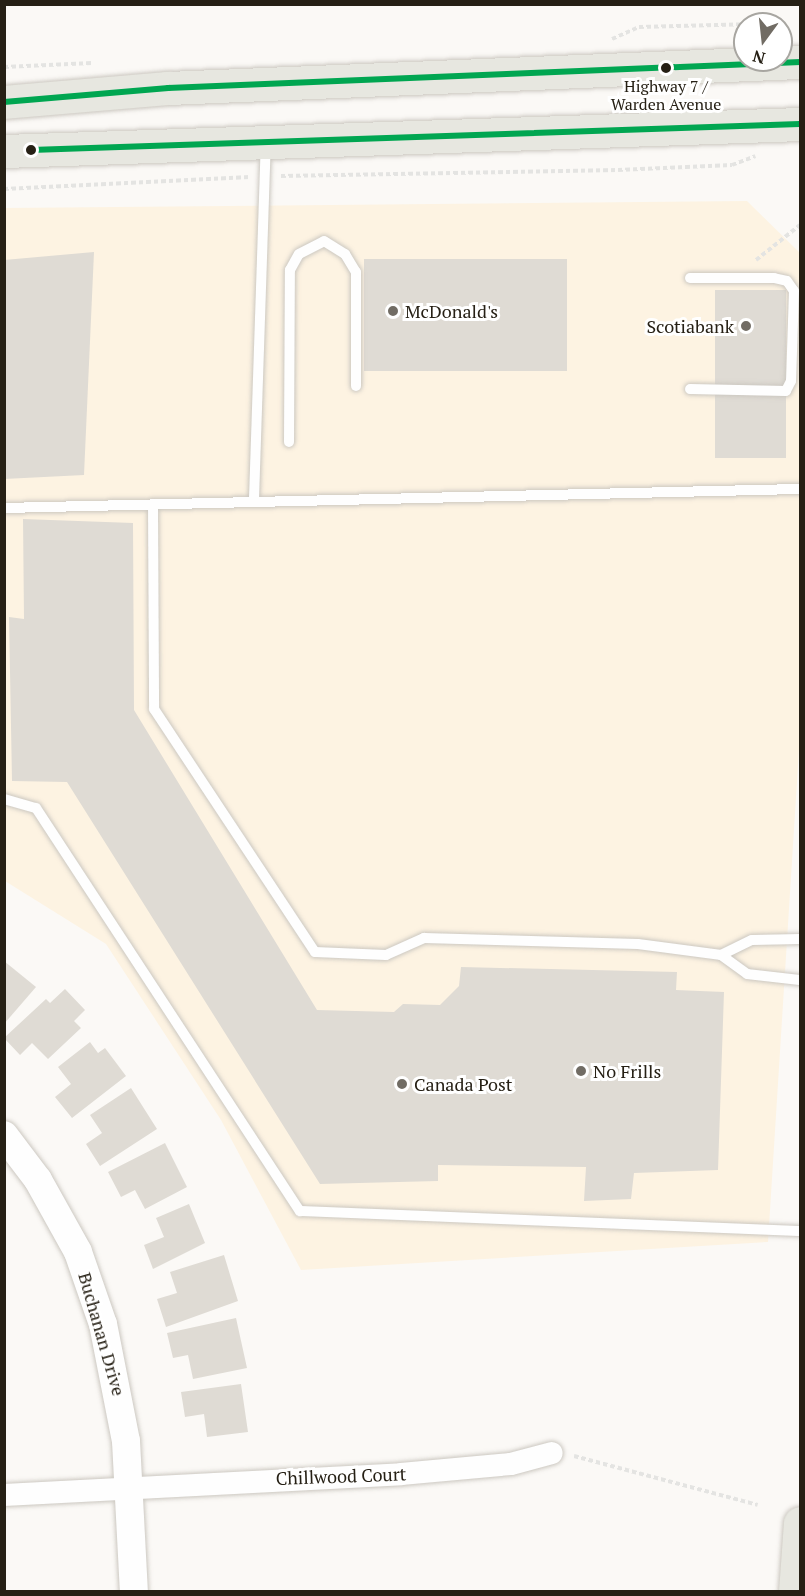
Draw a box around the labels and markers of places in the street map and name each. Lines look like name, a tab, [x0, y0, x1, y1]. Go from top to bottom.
marker: Highway 7 / Warden Avenue	[660, 62, 672, 74]
place label: Highway 7 / Warden Avenue	[611, 76, 721, 114]
unlabelled marker	[25, 144, 37, 156]
place label: McDonald's	[405, 300, 498, 322]
marker: McDonald's	[386, 304, 400, 318]
place label: Scotiabank	[646, 315, 734, 337]
marker: Scotiabank	[739, 319, 753, 333]
place label: No Frills	[593, 1060, 661, 1082]
marker: No Frills	[574, 1064, 588, 1078]
place label: Canada Post	[414, 1073, 513, 1095]
marker: Canada Post	[395, 1077, 409, 1091]

